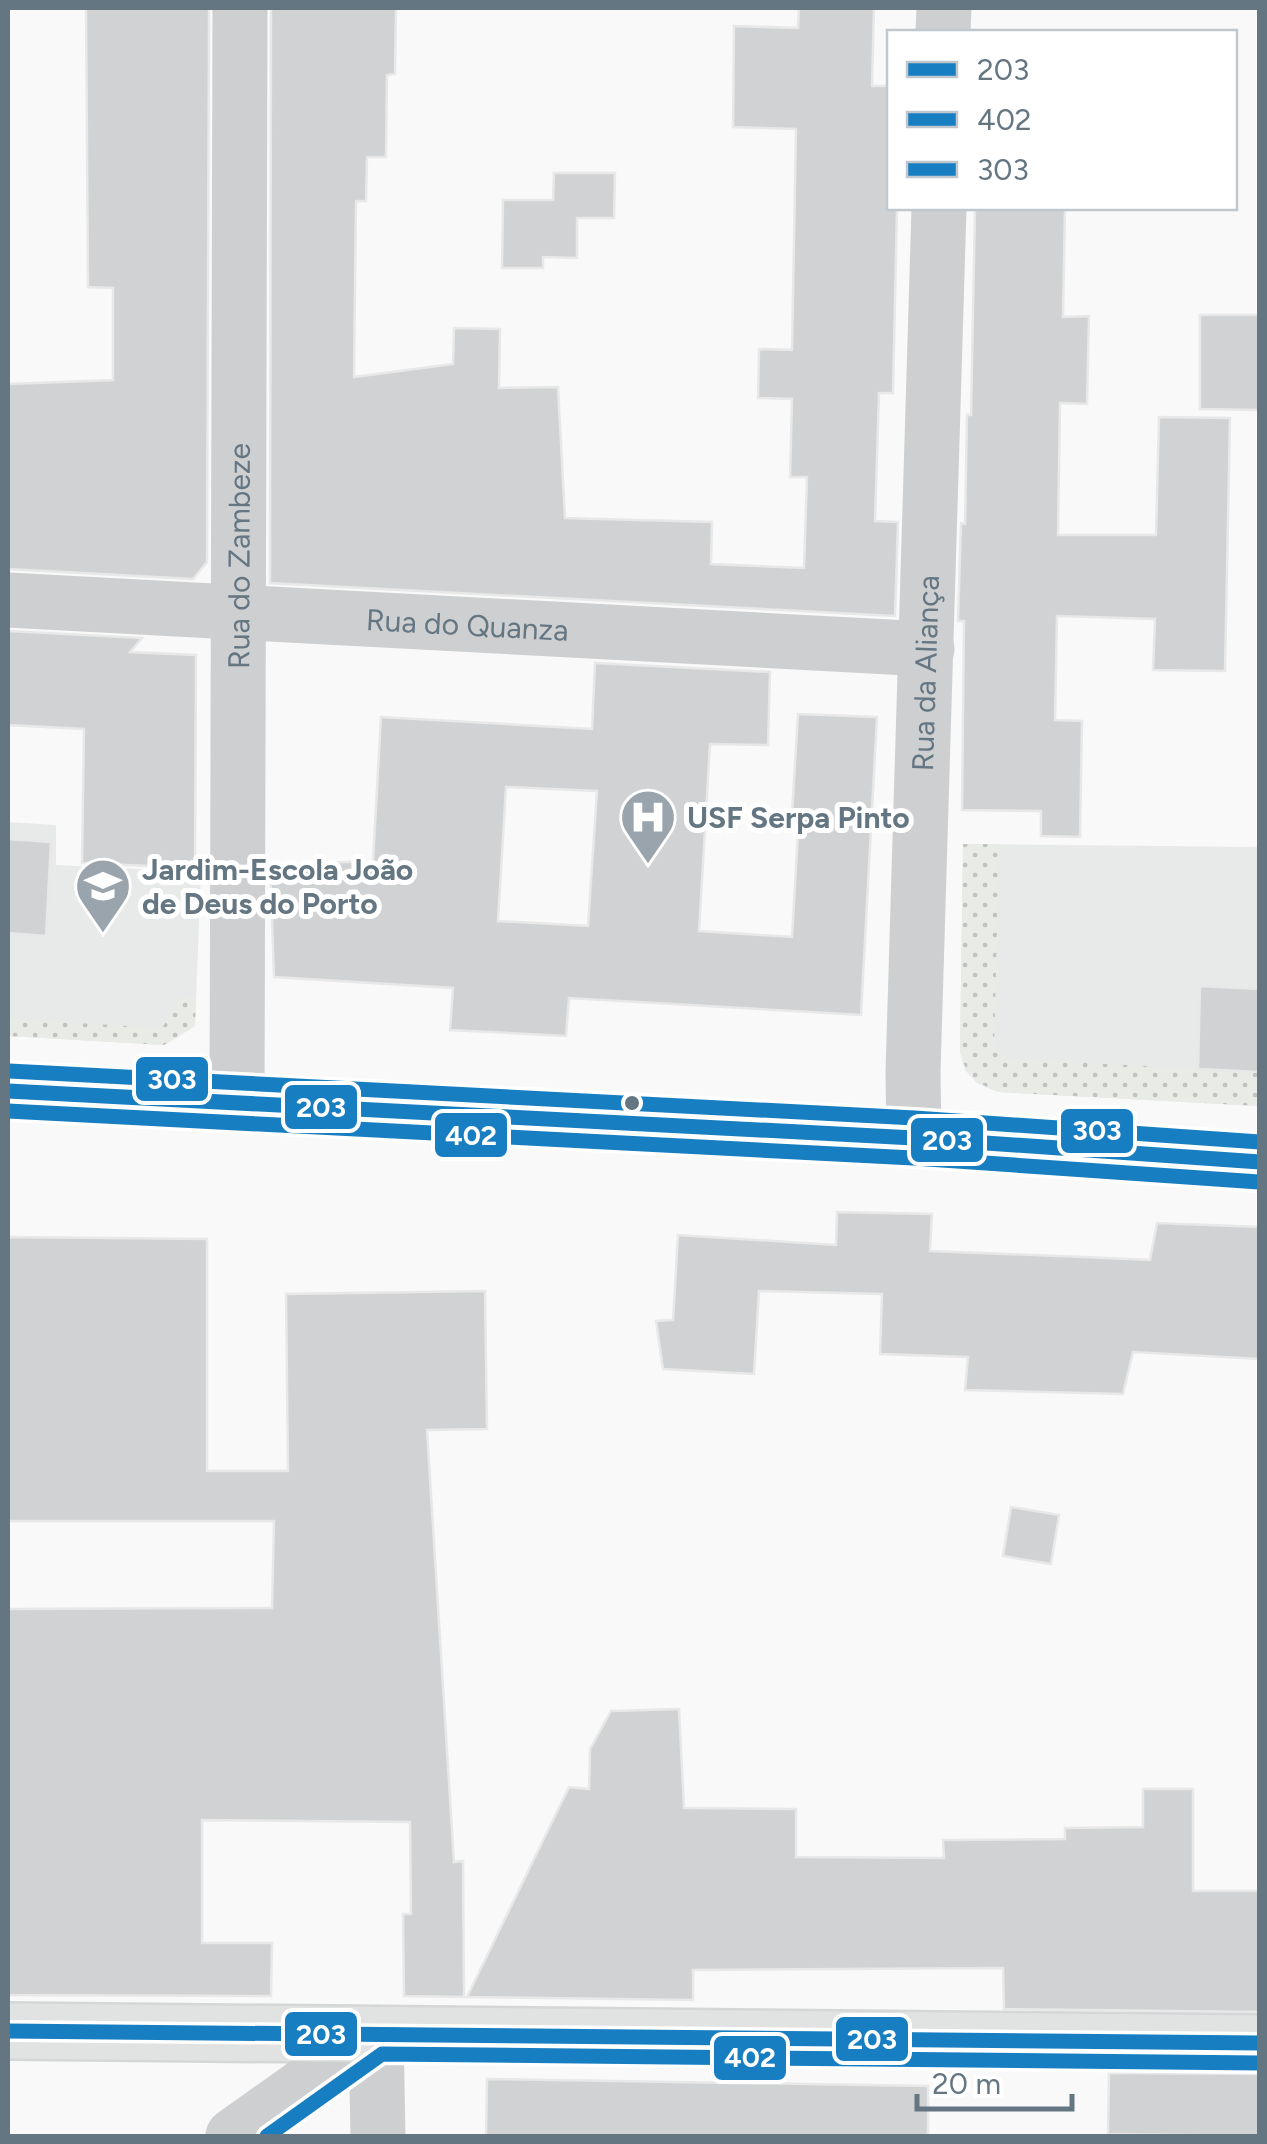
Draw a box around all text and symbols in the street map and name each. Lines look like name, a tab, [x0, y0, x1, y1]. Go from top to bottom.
legend	[887, 30, 1237, 210]
text: 203	[977, 51, 1029, 88]
text: 402	[977, 101, 1032, 138]
text: 303	[977, 151, 1029, 188]
street label: Rua do Zambeze	[220, 443, 257, 669]
street label: Rua da Aliança	[904, 575, 946, 772]
street label: Rua do Quanza	[365, 601, 570, 648]
hospital icon: USF Serpa Pinto	[618, 787, 678, 866]
place label: USF Serpa Pinto	[687, 799, 910, 836]
place label: Jardim-Escola João de Deus do Porto	[142, 851, 413, 922]
school or university icon: Jardim-Escola João de Deus do Porto	[73, 856, 133, 935]
line badge: 303	[134, 1055, 210, 1103]
text: 303	[147, 1062, 197, 1096]
line badge: 203	[283, 1083, 359, 1131]
text: 203	[296, 1090, 346, 1124]
unlabelled marker	[622, 1093, 642, 1113]
line badge: 303	[1059, 1107, 1135, 1155]
line badge: 402	[433, 1111, 509, 1159]
text: 303	[1072, 1113, 1122, 1147]
line badge: 203	[909, 1116, 985, 1164]
text: 402	[445, 1118, 497, 1152]
text: 203	[922, 1123, 972, 1157]
line badge: 203	[283, 2010, 359, 2058]
line badge: 203	[834, 2015, 910, 2063]
text: 203	[296, 2017, 346, 2051]
text: 203	[847, 2022, 897, 2056]
line badge: 402	[712, 2034, 788, 2082]
text: 402	[724, 2040, 776, 2074]
scale bar	[917, 2049, 1072, 2111]
text: 20 m	[932, 2065, 1001, 2102]

